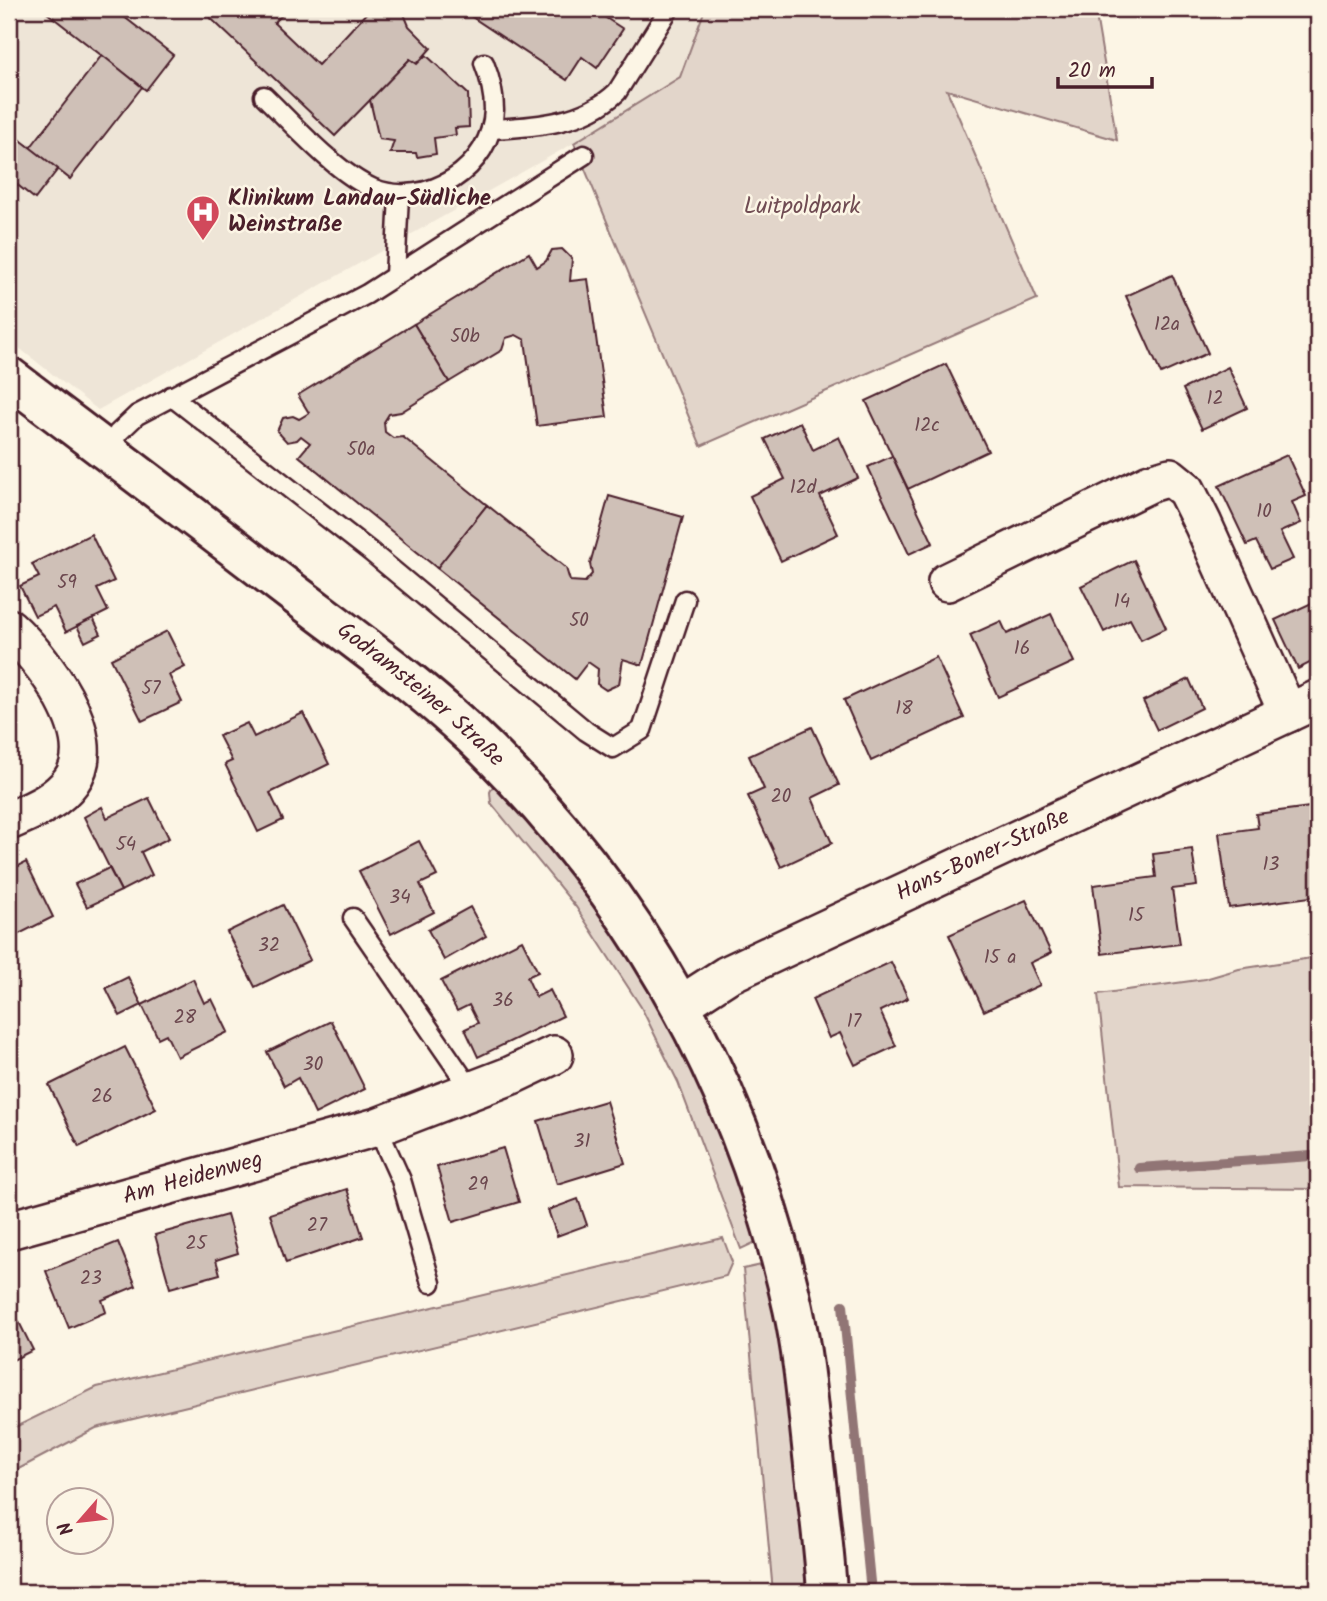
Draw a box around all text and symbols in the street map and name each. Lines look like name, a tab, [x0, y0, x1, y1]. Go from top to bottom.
scale bar	[1058, 46, 1152, 90]
text: 20 m	[1068, 55, 1116, 88]
place label: Klinikum Landau-Südliche Weinstraße	[228, 181, 491, 243]
park label: Luitpoldpark	[744, 189, 861, 225]
hospital icon: Klinikum Landau-Südliche Weinstraße	[184, 193, 222, 242]
house number: 12a	[1154, 310, 1180, 340]
house number: 50b	[450, 322, 480, 352]
house number: 12	[1206, 384, 1224, 414]
house number: 12c	[914, 411, 940, 441]
house number: 50a	[347, 435, 375, 465]
house number: 12d	[790, 473, 817, 503]
house number: 10	[1256, 497, 1272, 527]
house number: 59	[57, 568, 77, 598]
house number: 14	[1114, 587, 1130, 617]
house number: 50	[569, 606, 589, 636]
street label: Godramsteiner Straße	[329, 613, 513, 776]
house number: 16	[1014, 634, 1030, 664]
house number: 57	[142, 674, 162, 704]
house number: 18	[895, 694, 913, 724]
house number: 20	[771, 782, 791, 812]
street label: Hans-Boner-Straße	[890, 799, 1076, 912]
house number: 54	[116, 830, 136, 860]
house number: 13	[1263, 850, 1280, 880]
house number: 34	[389, 883, 411, 913]
house number: 15	[1128, 901, 1146, 931]
house number: 32	[258, 931, 280, 961]
house number: 15 a	[984, 943, 1016, 973]
house number: 36	[492, 986, 514, 1016]
house number: 28	[174, 1003, 197, 1033]
house number: 17	[847, 1007, 863, 1037]
house number: 30	[303, 1050, 323, 1080]
house number: 26	[91, 1082, 113, 1112]
house number: 31	[574, 1127, 590, 1157]
street label: Am Heidenweg	[119, 1142, 267, 1215]
house number: 29	[468, 1170, 488, 1200]
house number: 27	[307, 1211, 328, 1241]
house number: 25	[185, 1229, 208, 1259]
house number: 23	[80, 1264, 102, 1294]
north arrow	[46, 1486, 116, 1556]
text: N	[51, 1516, 83, 1540]

